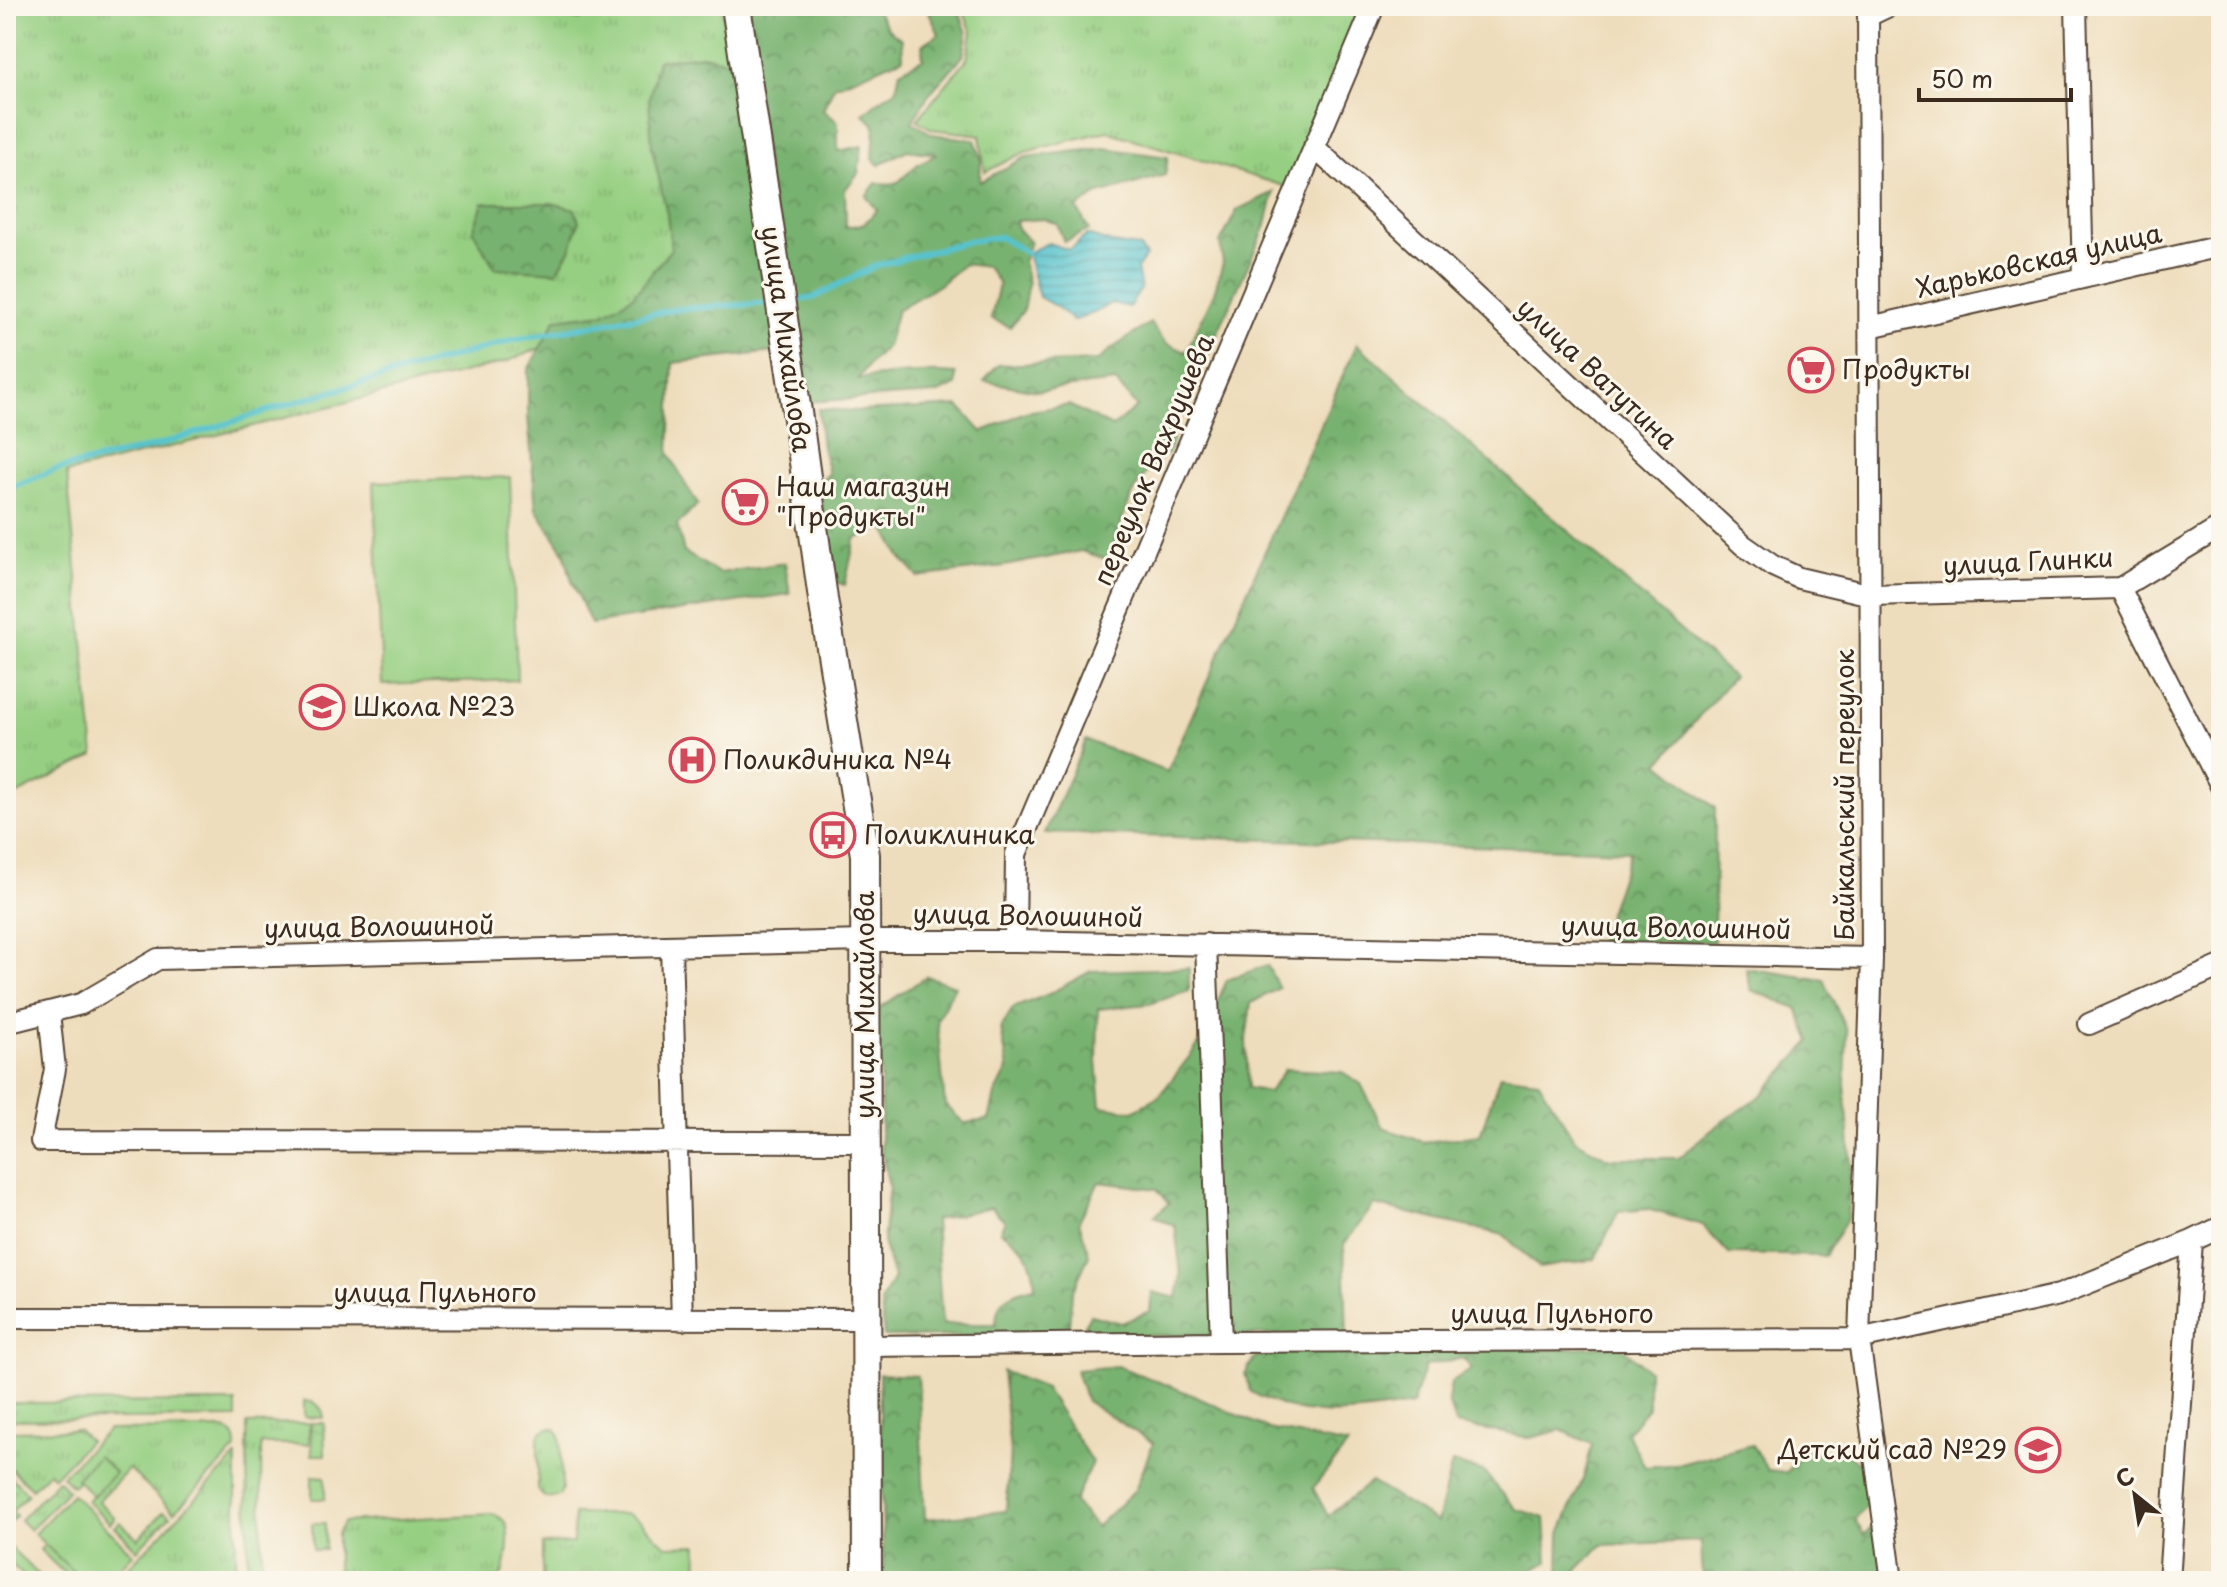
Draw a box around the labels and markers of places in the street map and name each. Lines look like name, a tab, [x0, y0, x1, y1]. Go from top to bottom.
supermarket icon: Продукты	[1787, 346, 1835, 394]
place label: Продукты	[1842, 349, 1970, 388]
place label: Наш магазин "Продукты"	[776, 466, 950, 535]
supermarket icon: Наш магазин "Продукты"	[721, 478, 769, 526]
school or university icon: Школа №23	[298, 683, 346, 731]
place label: Школа №23	[353, 686, 515, 725]
hospital icon: Поликдиника №4	[668, 736, 716, 784]
place label: Поликдиника №4	[723, 739, 952, 778]
bus stop icon: Поликлиника	[809, 811, 857, 859]
place label: Поликлиника	[864, 814, 1035, 853]
school or university icon: Детский сад №29	[2014, 1426, 2062, 1474]
place label: Детский сад №29	[1777, 1429, 2007, 1468]

